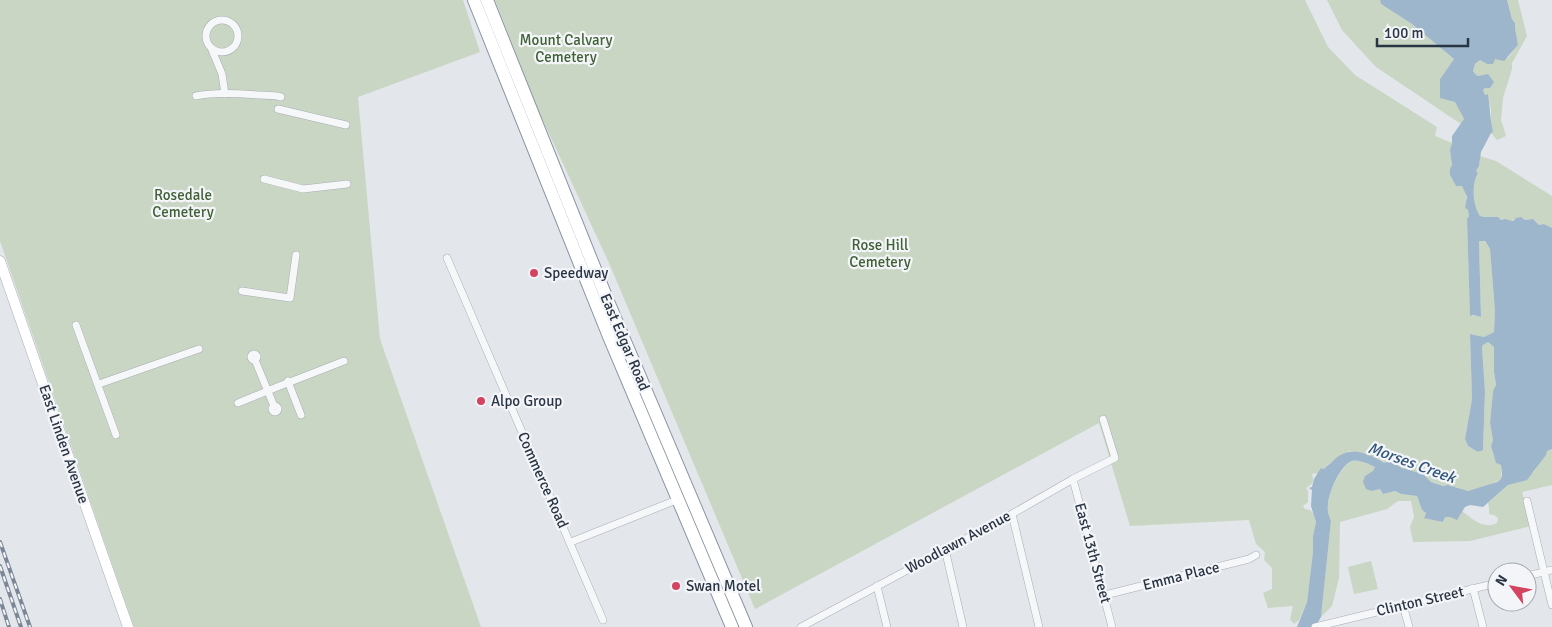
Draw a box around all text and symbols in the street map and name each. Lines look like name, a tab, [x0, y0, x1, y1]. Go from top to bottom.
scale bar	[1377, 15, 1468, 47]
text: 100 m	[1384, 24, 1424, 42]
park label: Mount Calvary Cemetery	[520, 31, 613, 66]
park label: Rosedale Cemetery	[152, 186, 214, 221]
park label: Rose Hill Cemetery	[849, 236, 911, 271]
place label: Speedway	[544, 264, 608, 282]
marker: Speedway	[528, 267, 540, 279]
street label: East Edgar Road	[596, 291, 654, 393]
street label: East Linden Avenue	[35, 382, 93, 506]
place label: Alpo Group	[491, 392, 562, 410]
marker: Alpo Group	[475, 395, 487, 407]
street label: Commerce Road	[514, 429, 572, 531]
water label: Morses Creek	[1365, 438, 1460, 489]
street label: East 13th Street	[1071, 501, 1115, 605]
street label: Woodlawn Avenue	[902, 507, 1014, 577]
street label: Emma Place	[1141, 558, 1221, 594]
north arrow	[1487, 562, 1537, 612]
text: N	[1492, 572, 1511, 589]
place label: Swan Motel	[686, 577, 761, 595]
marker: Swan Motel	[670, 580, 682, 592]
street label: Clinton Street	[1375, 582, 1465, 620]

